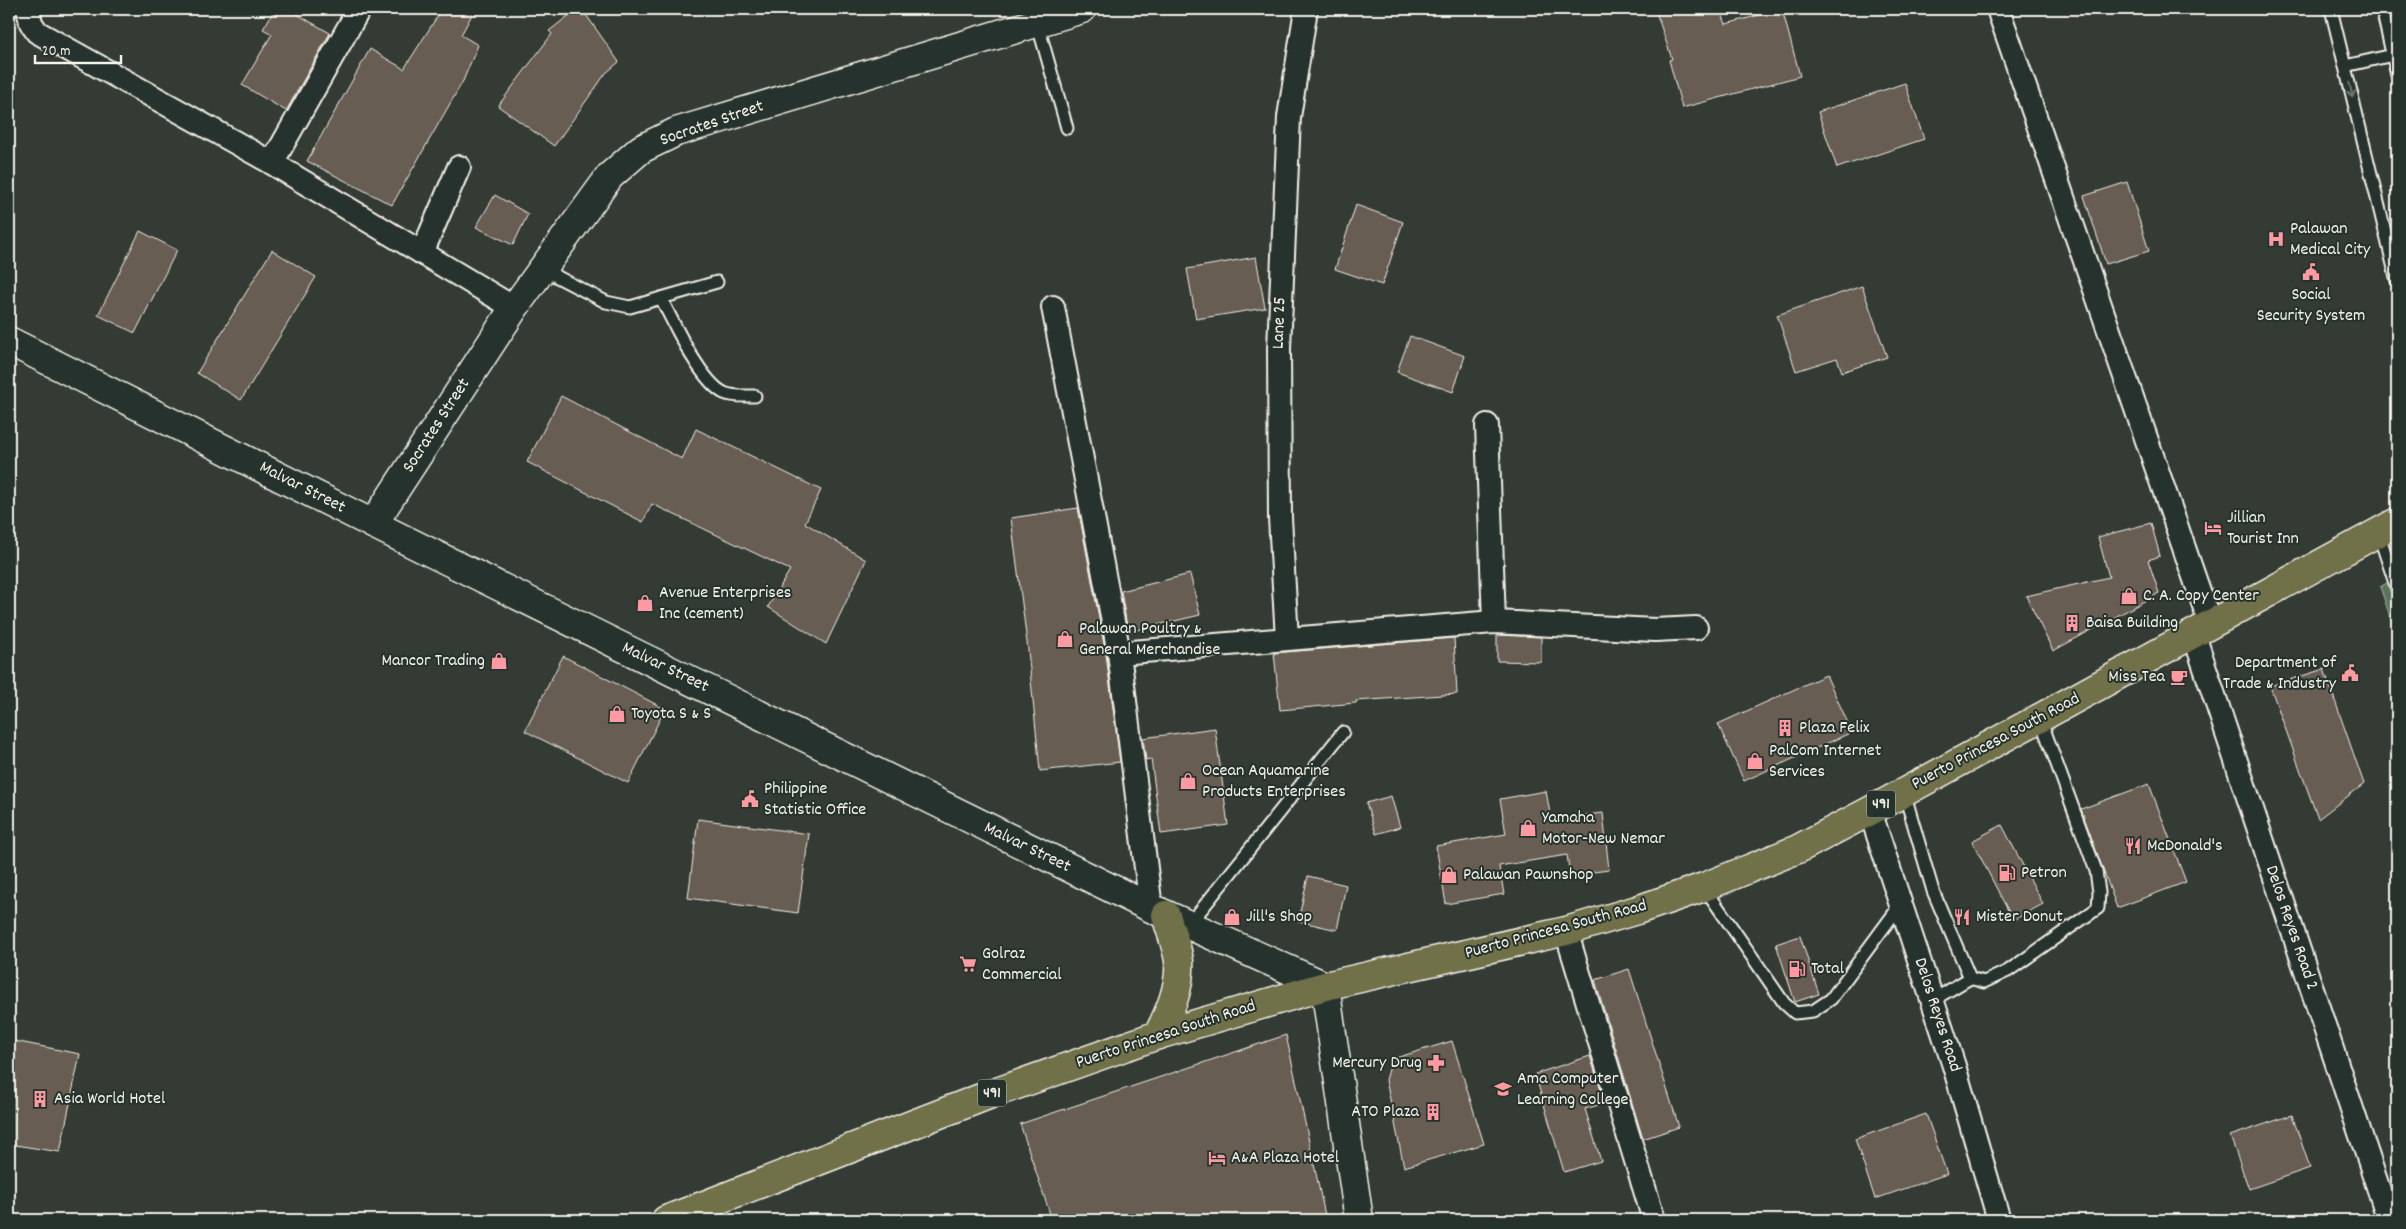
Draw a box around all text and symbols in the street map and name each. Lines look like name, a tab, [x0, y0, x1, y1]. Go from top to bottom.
scale bar	[35, 32, 121, 64]
text: 20 m	[42, 41, 70, 63]
one-way arrow	[2347, 82, 2356, 98]
street label: Socrates Street	[657, 94, 768, 153]
place label: Palawan Medical City	[2290, 217, 2371, 263]
hospital icon: Palawan Medical City	[2266, 229, 2286, 249]
public building icon: Social Security System	[2301, 262, 2321, 282]
place label: Social Security System	[2257, 283, 2365, 329]
street label: Lane 25	[1267, 296, 1293, 350]
street label: Socrates Street	[397, 373, 477, 478]
street label: Malvar Street	[255, 456, 350, 521]
place label: Jillian Tourist Inn	[2227, 506, 2299, 552]
hotel icon: Jillian Tourist Inn	[2203, 518, 2223, 538]
place label: Avenue Enterprises Inc (cement)	[659, 581, 791, 627]
place label: C. A. Copy Center	[2143, 584, 2259, 609]
shop icon: C. A. Copy Center	[2119, 586, 2139, 606]
shop icon: Avenue Enterprises Inc (cement)	[635, 593, 655, 613]
place label: Baisa Building	[2086, 611, 2178, 636]
building icon: Baisa Building	[2062, 613, 2082, 633]
place label: Palawan Poultry & General Merchandise	[1079, 617, 1220, 663]
shop icon: Palawan Poultry & General Merchandise	[1055, 629, 1075, 649]
street label: Malvar Street	[617, 636, 713, 700]
place label: Mancor Trading	[381, 649, 485, 674]
shop icon: Mancor Trading	[489, 651, 509, 671]
place label: Department of Trade & Industry	[2223, 651, 2337, 697]
public building icon: Department of Trade & Industry	[2340, 663, 2360, 683]
place label: Miss Tea	[2108, 665, 2166, 690]
cafe icon: Miss Tea	[2169, 667, 2189, 687]
street label: Puerto Princesa South Road	[1907, 687, 2085, 797]
place label: Toyota S & S	[631, 702, 711, 727]
shop icon: Toyota S & S	[607, 704, 627, 724]
place label: Plaza Felix	[1799, 716, 1870, 741]
building icon: Plaza Felix	[1775, 718, 1795, 738]
place label: PalCom Internet Services	[1769, 739, 1882, 785]
shop icon: PalCom Internet Services	[1745, 751, 1765, 771]
place label: Ocean Aquamarine Products Enterprises	[1202, 759, 1346, 805]
shop icon: Ocean Aquamarine Products Enterprises	[1178, 771, 1198, 791]
place label: Philippine Statistic Office	[764, 777, 866, 823]
public building icon: Philippine Statistic Office	[740, 789, 760, 809]
road number: 491	[1867, 791, 1895, 818]
place label: Yamaha Motor-New Nemar	[1542, 806, 1665, 852]
street label: Malvar Street	[979, 816, 1075, 880]
shop icon: Yamaha Motor-New Nemar	[1518, 818, 1538, 838]
place label: McDonald's	[2147, 834, 2223, 859]
restaurant icon: McDonald's	[2123, 836, 2143, 856]
place label: Petron	[2021, 861, 2067, 886]
street label: Delos Reyes Road 2	[2258, 862, 2324, 994]
place label: Palawan Pawnshop	[1463, 863, 1593, 888]
fuel station icon: Petron	[1997, 863, 2017, 883]
shop icon: Palawan Pawnshop	[1439, 865, 1459, 885]
street label: Puerto Princesa South Road	[1462, 894, 1650, 966]
place label: Jill's Shop	[1246, 905, 1312, 930]
place label: Mister Donut	[1976, 905, 2063, 930]
shop icon: Jill's Shop	[1222, 907, 1242, 927]
restaurant icon: Mister Donut	[1952, 907, 1972, 927]
place label: Golraz Commercial	[982, 942, 1062, 988]
supermarket icon: Golraz Commercial	[958, 954, 978, 974]
street label: Delos Reyes Road	[1907, 955, 1967, 1075]
place label: Total	[1811, 957, 1845, 982]
fuel station icon: Total	[1787, 959, 1807, 979]
street label: Puerto Princesa South Road	[1073, 994, 1259, 1076]
place label: Mercury Drug	[1332, 1051, 1422, 1076]
pharmacy icon: Mercury Drug	[1426, 1053, 1446, 1073]
place label: Ama Computer Learning College	[1517, 1067, 1629, 1113]
school or university icon: Ama Computer Learning College	[1493, 1079, 1513, 1099]
road number: 491	[978, 1080, 1006, 1106]
place label: Asia World Hotel	[54, 1087, 166, 1112]
building icon: Asia World Hotel	[30, 1089, 50, 1109]
place label: ATO Plaza	[1351, 1100, 1420, 1125]
building icon: ATO Plaza	[1423, 1102, 1443, 1122]
place label: A&A Plaza Hotel	[1231, 1146, 1340, 1171]
hotel icon: A&A Plaza Hotel	[1207, 1148, 1227, 1168]

